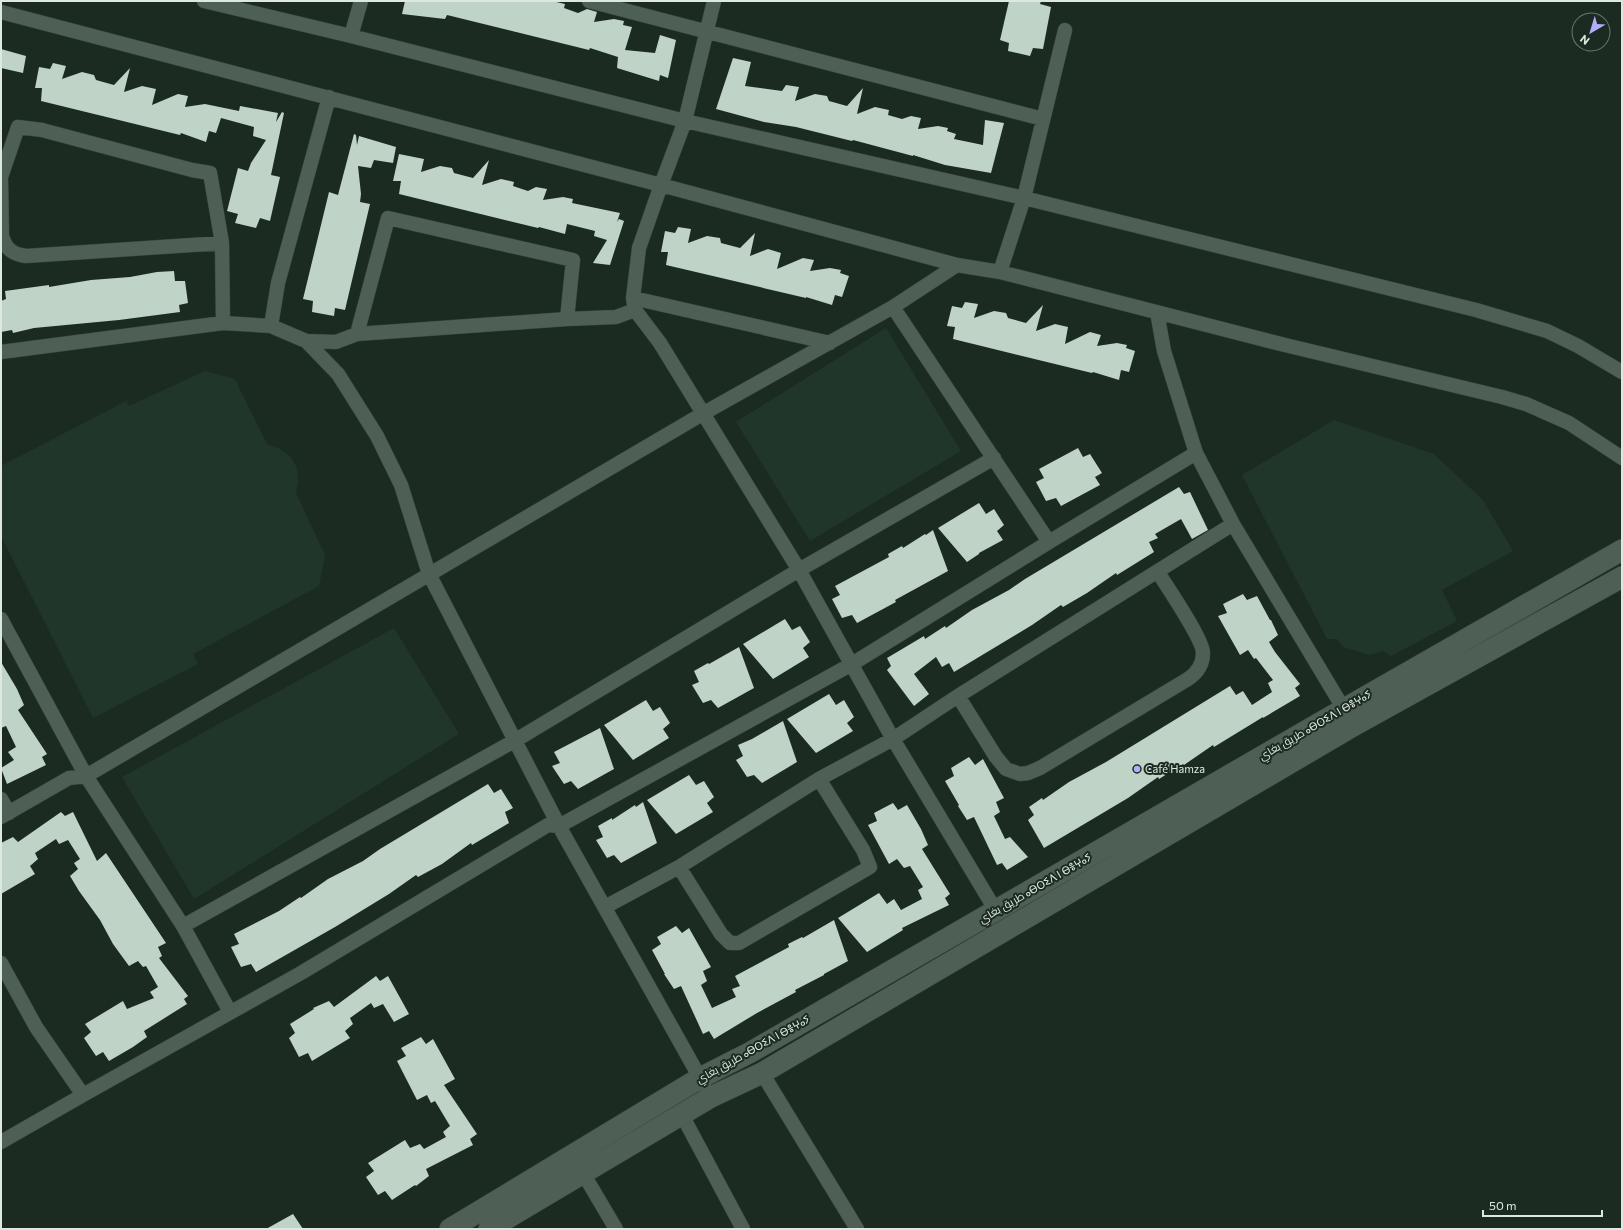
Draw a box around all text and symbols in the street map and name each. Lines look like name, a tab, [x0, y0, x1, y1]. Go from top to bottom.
north arrow	[1571, 12, 1611, 52]
text: N	[1577, 33, 1592, 48]
street label: طريق بغاي ⴰⴱⵔⵉⴷ ⵏ ⴱⴻⵖⴰⵢ	[1256, 687, 1375, 765]
place label: Café Hamza	[1145, 762, 1205, 775]
marker: Café Hamza	[1132, 764, 1142, 774]
street label: طريق بغاي ⴰⴱⵔⵉⴷ ⵏ ⴱⴻⵖⴰⵢ	[976, 850, 1095, 928]
street label: طريق بغاي ⴰⴱⵔⵉⴷ ⵏ ⴱⴻⵖⴰⵢ	[694, 1012, 814, 1088]
scale bar	[1483, 1192, 1602, 1218]
text: 50 m	[1489, 1198, 1517, 1212]

